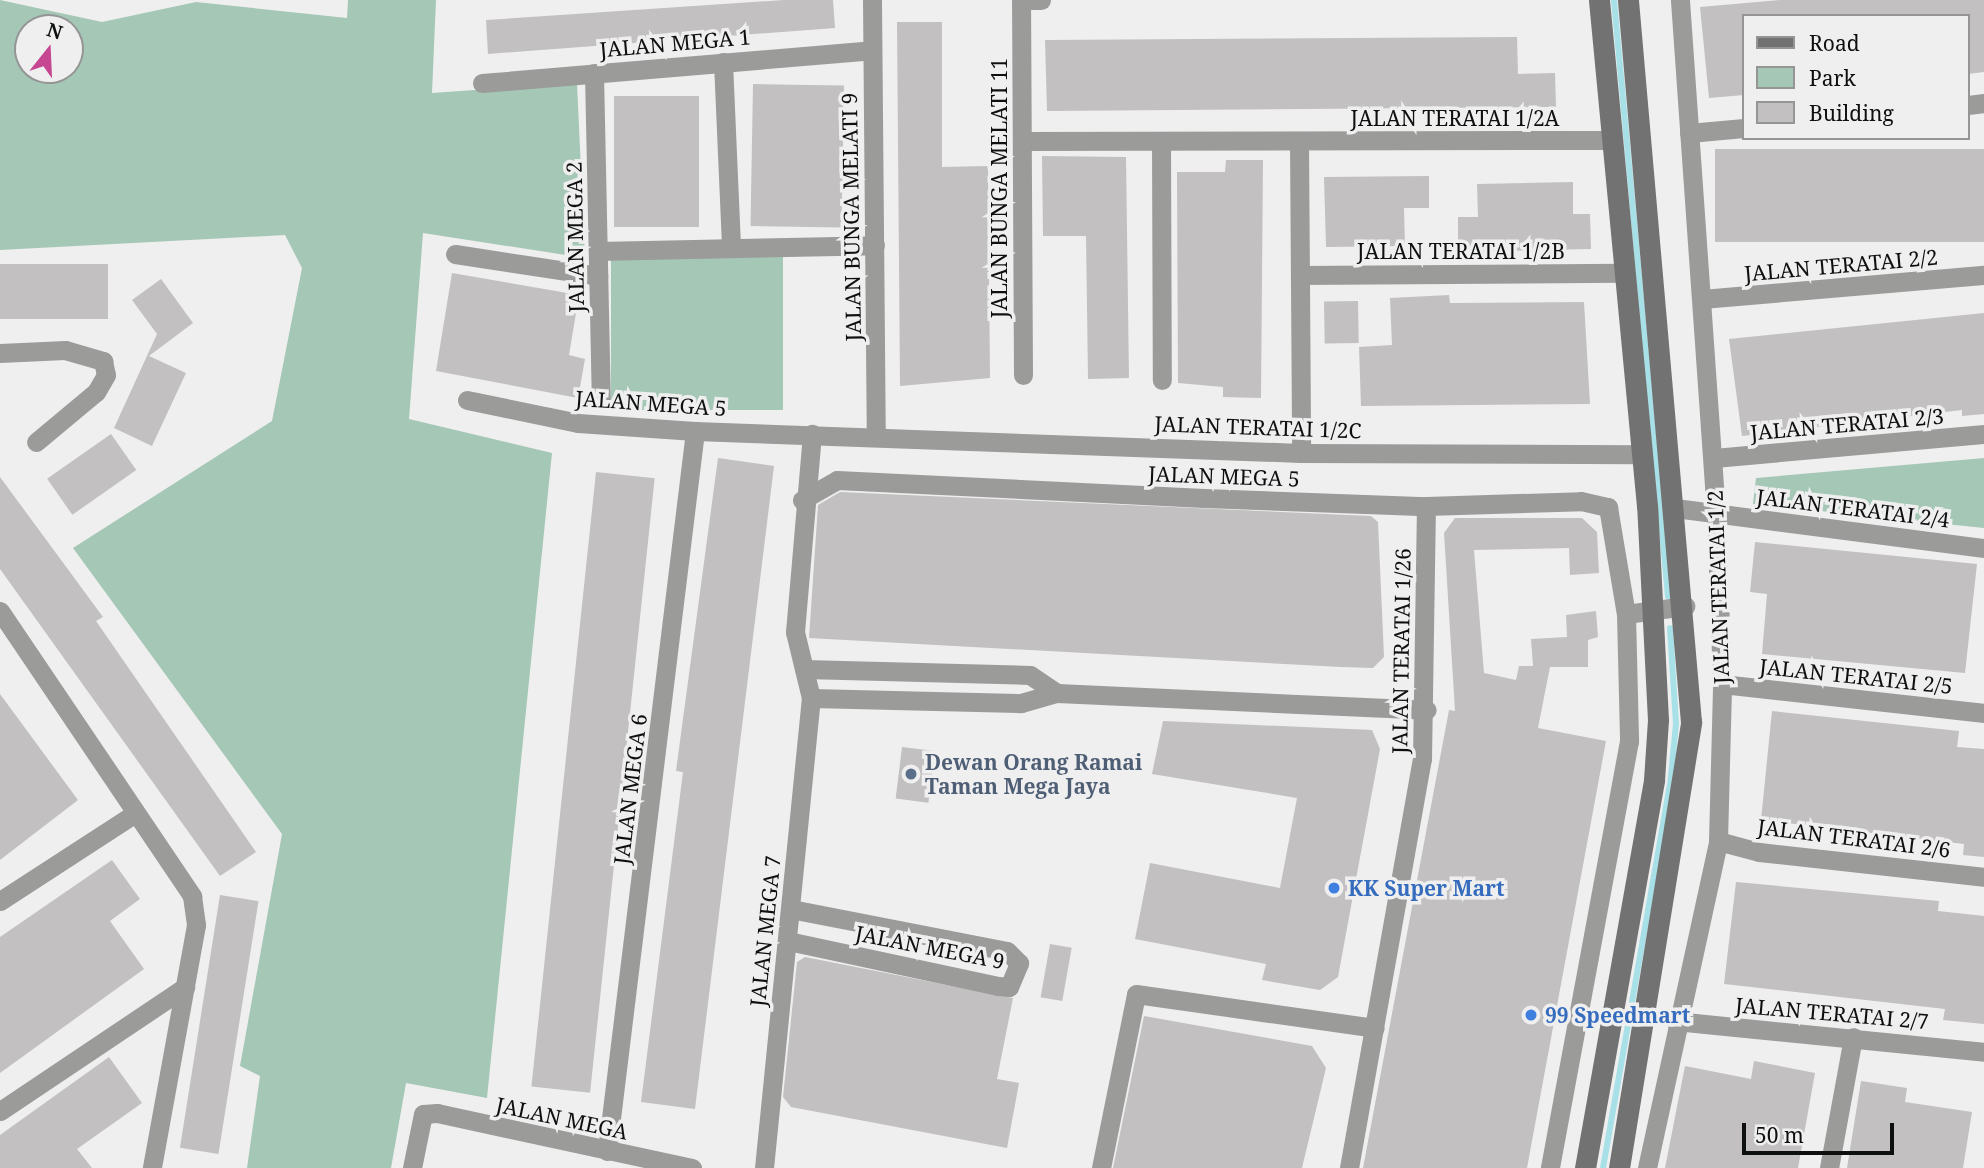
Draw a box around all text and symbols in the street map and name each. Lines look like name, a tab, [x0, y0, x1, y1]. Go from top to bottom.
north arrow	[14, 14, 84, 84]
legend	[1742, 14, 1970, 140]
text: N	[44, 16, 66, 46]
street label: JALAN MEGA 1	[598, 24, 752, 62]
text: Road	[1809, 29, 1860, 57]
street label: JALAN BUNGA MELATI 11	[986, 58, 1012, 318]
text: Park	[1809, 64, 1856, 92]
street label: JALAN BUNGA MELATI 9	[836, 92, 866, 342]
text: Building	[1809, 99, 1894, 127]
street label: JALAN TERATAI 1/2A	[1351, 105, 1559, 131]
street label: JALAN MEGA 2	[561, 161, 589, 313]
street label: JALAN TERATAI 1/2B	[1357, 238, 1565, 264]
street label: JALAN TERATAI 2/2	[1743, 244, 1939, 286]
street label: JALAN MEGA 5	[575, 385, 727, 421]
street label: JALAN TERATAI 2/3	[1749, 403, 1945, 445]
street label: JALAN TERATAI 1/2C	[1154, 411, 1362, 443]
street label: JALAN MEGA 5	[1148, 461, 1300, 491]
street label: JALAN TERATAI 2/4	[1755, 484, 1951, 532]
street label: JALAN TERATAI 1/2	[1702, 490, 1734, 684]
street label: JALAN TERATAI 1/26	[1387, 548, 1415, 754]
street label: JALAN TERATAI 2/5	[1758, 653, 1954, 699]
street label: JALAN MEGA 6	[608, 712, 652, 866]
place label: Dewan Orang Ramai Taman Mega Jaya	[925, 749, 1142, 799]
marker: Dewan Orang Ramai Taman Mega Jaya	[903, 766, 919, 782]
street label: JALAN TERATAI 2/6	[1756, 814, 1952, 862]
street label: JALAN MEGA 7	[745, 854, 785, 1008]
place label: KK Super Mart	[1348, 875, 1505, 901]
marker: KK Super Mart	[1326, 880, 1342, 896]
street label: JALAN MEGA 9	[853, 920, 1007, 974]
street label: JALAN TERATAI 2/7	[1734, 992, 1930, 1034]
place label: 99 Speedmart	[1545, 1002, 1690, 1028]
marker: 99 Speedmart	[1523, 1007, 1539, 1023]
street label: JALAN MEGA	[494, 1092, 630, 1144]
scale bar	[1746, 1108, 1898, 1152]
text: 50 m	[1755, 1121, 1804, 1149]

